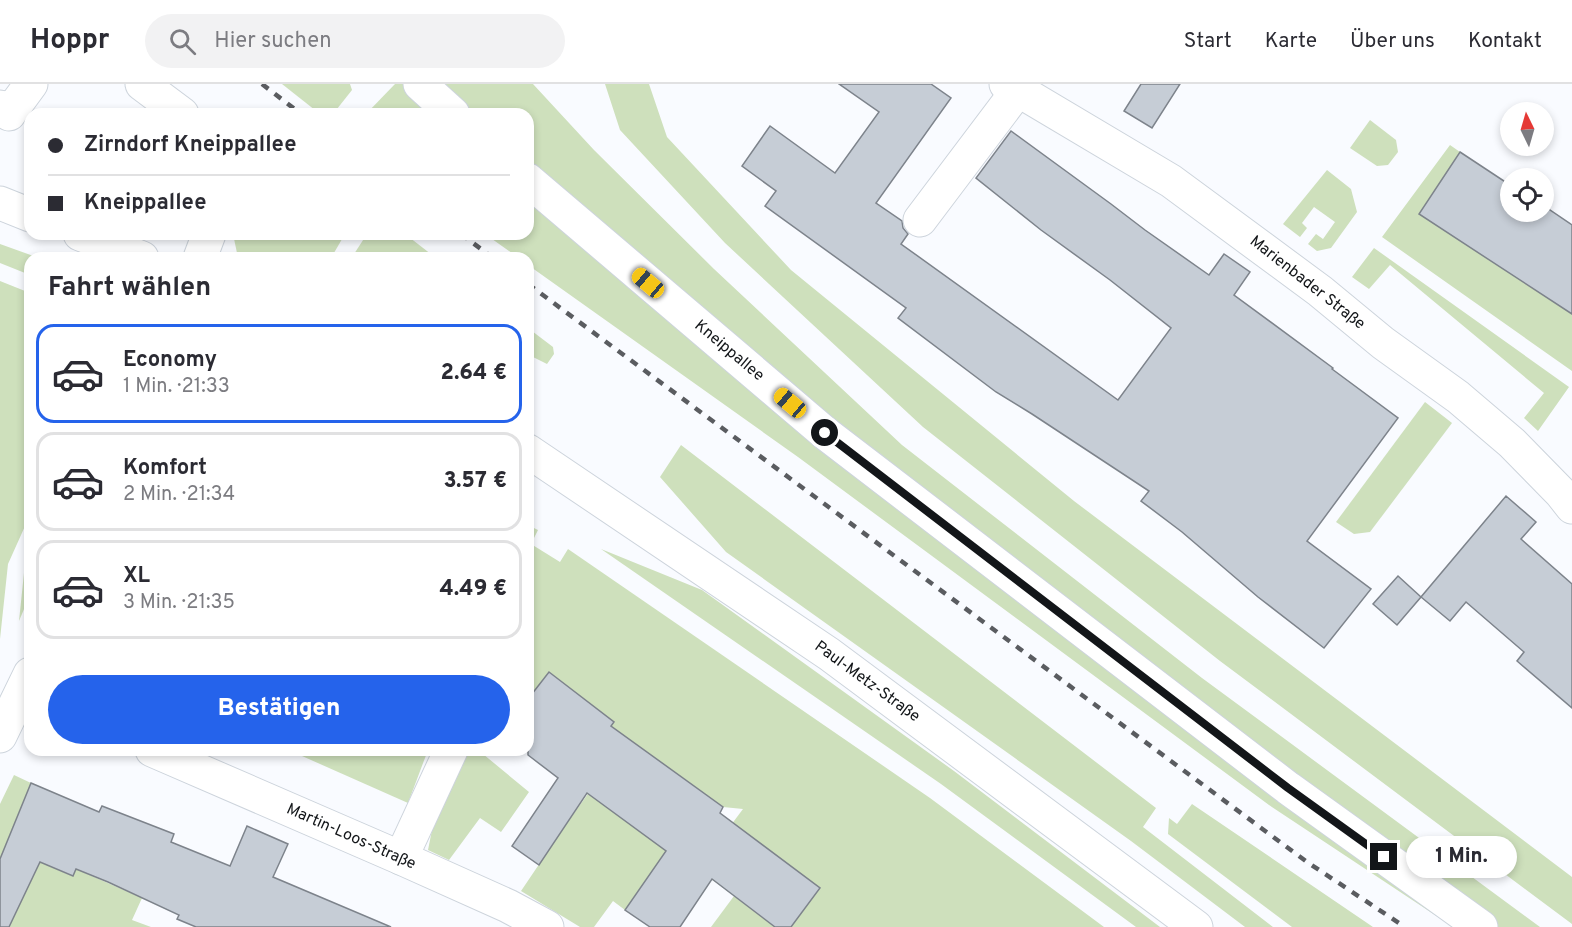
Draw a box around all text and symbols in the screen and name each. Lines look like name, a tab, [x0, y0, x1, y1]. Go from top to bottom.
search box	[145, 14, 565, 68]
text: Hoppr	[30, 23, 109, 59]
icon: search	[166, 25, 199, 58]
text: Hier suchen	[214, 28, 332, 55]
text: Start	[1184, 28, 1232, 55]
text: Karte	[1265, 28, 1317, 55]
text: Über uns	[1350, 28, 1435, 55]
text: Kontakt	[1468, 28, 1542, 55]
north arrow	[1500, 102, 1554, 156]
map controls	[1500, 102, 1554, 222]
text: Zirndorf Kneippallee	[84, 132, 297, 159]
button: locate	[1500, 168, 1554, 222]
text: Kneippallee	[84, 190, 206, 217]
street label: Marienbader Straße	[1245, 232, 1369, 334]
car	[628, 265, 668, 301]
text: Fahrt wählen	[48, 271, 211, 305]
street label: Kneippallee	[690, 316, 768, 386]
icon: car	[51, 347, 105, 401]
text: Economy	[123, 347, 217, 374]
text: 2.64 €	[440, 360, 507, 387]
text: 1 Min. · 21:33	[123, 374, 230, 400]
car	[770, 385, 810, 421]
route start	[811, 419, 838, 446]
icon: car	[51, 455, 105, 509]
text: Komfort	[123, 455, 207, 482]
text: 3.57 €	[444, 468, 507, 495]
text: 2 Min. · 21:34	[123, 482, 235, 508]
icon: car	[51, 563, 105, 617]
text: XL	[123, 563, 150, 590]
text: 4.49 €	[439, 576, 507, 603]
text: 3 Min. · 21:35	[123, 590, 235, 616]
street label: Paul-Metz-Straße	[810, 637, 924, 727]
button: Bestätigen	[48, 675, 510, 744]
street label: Martin-Loos-Straße	[283, 799, 419, 875]
callout: 1 Min.	[1405, 836, 1516, 878]
route end	[1370, 843, 1397, 870]
text: 1 Min.	[1435, 844, 1488, 870]

